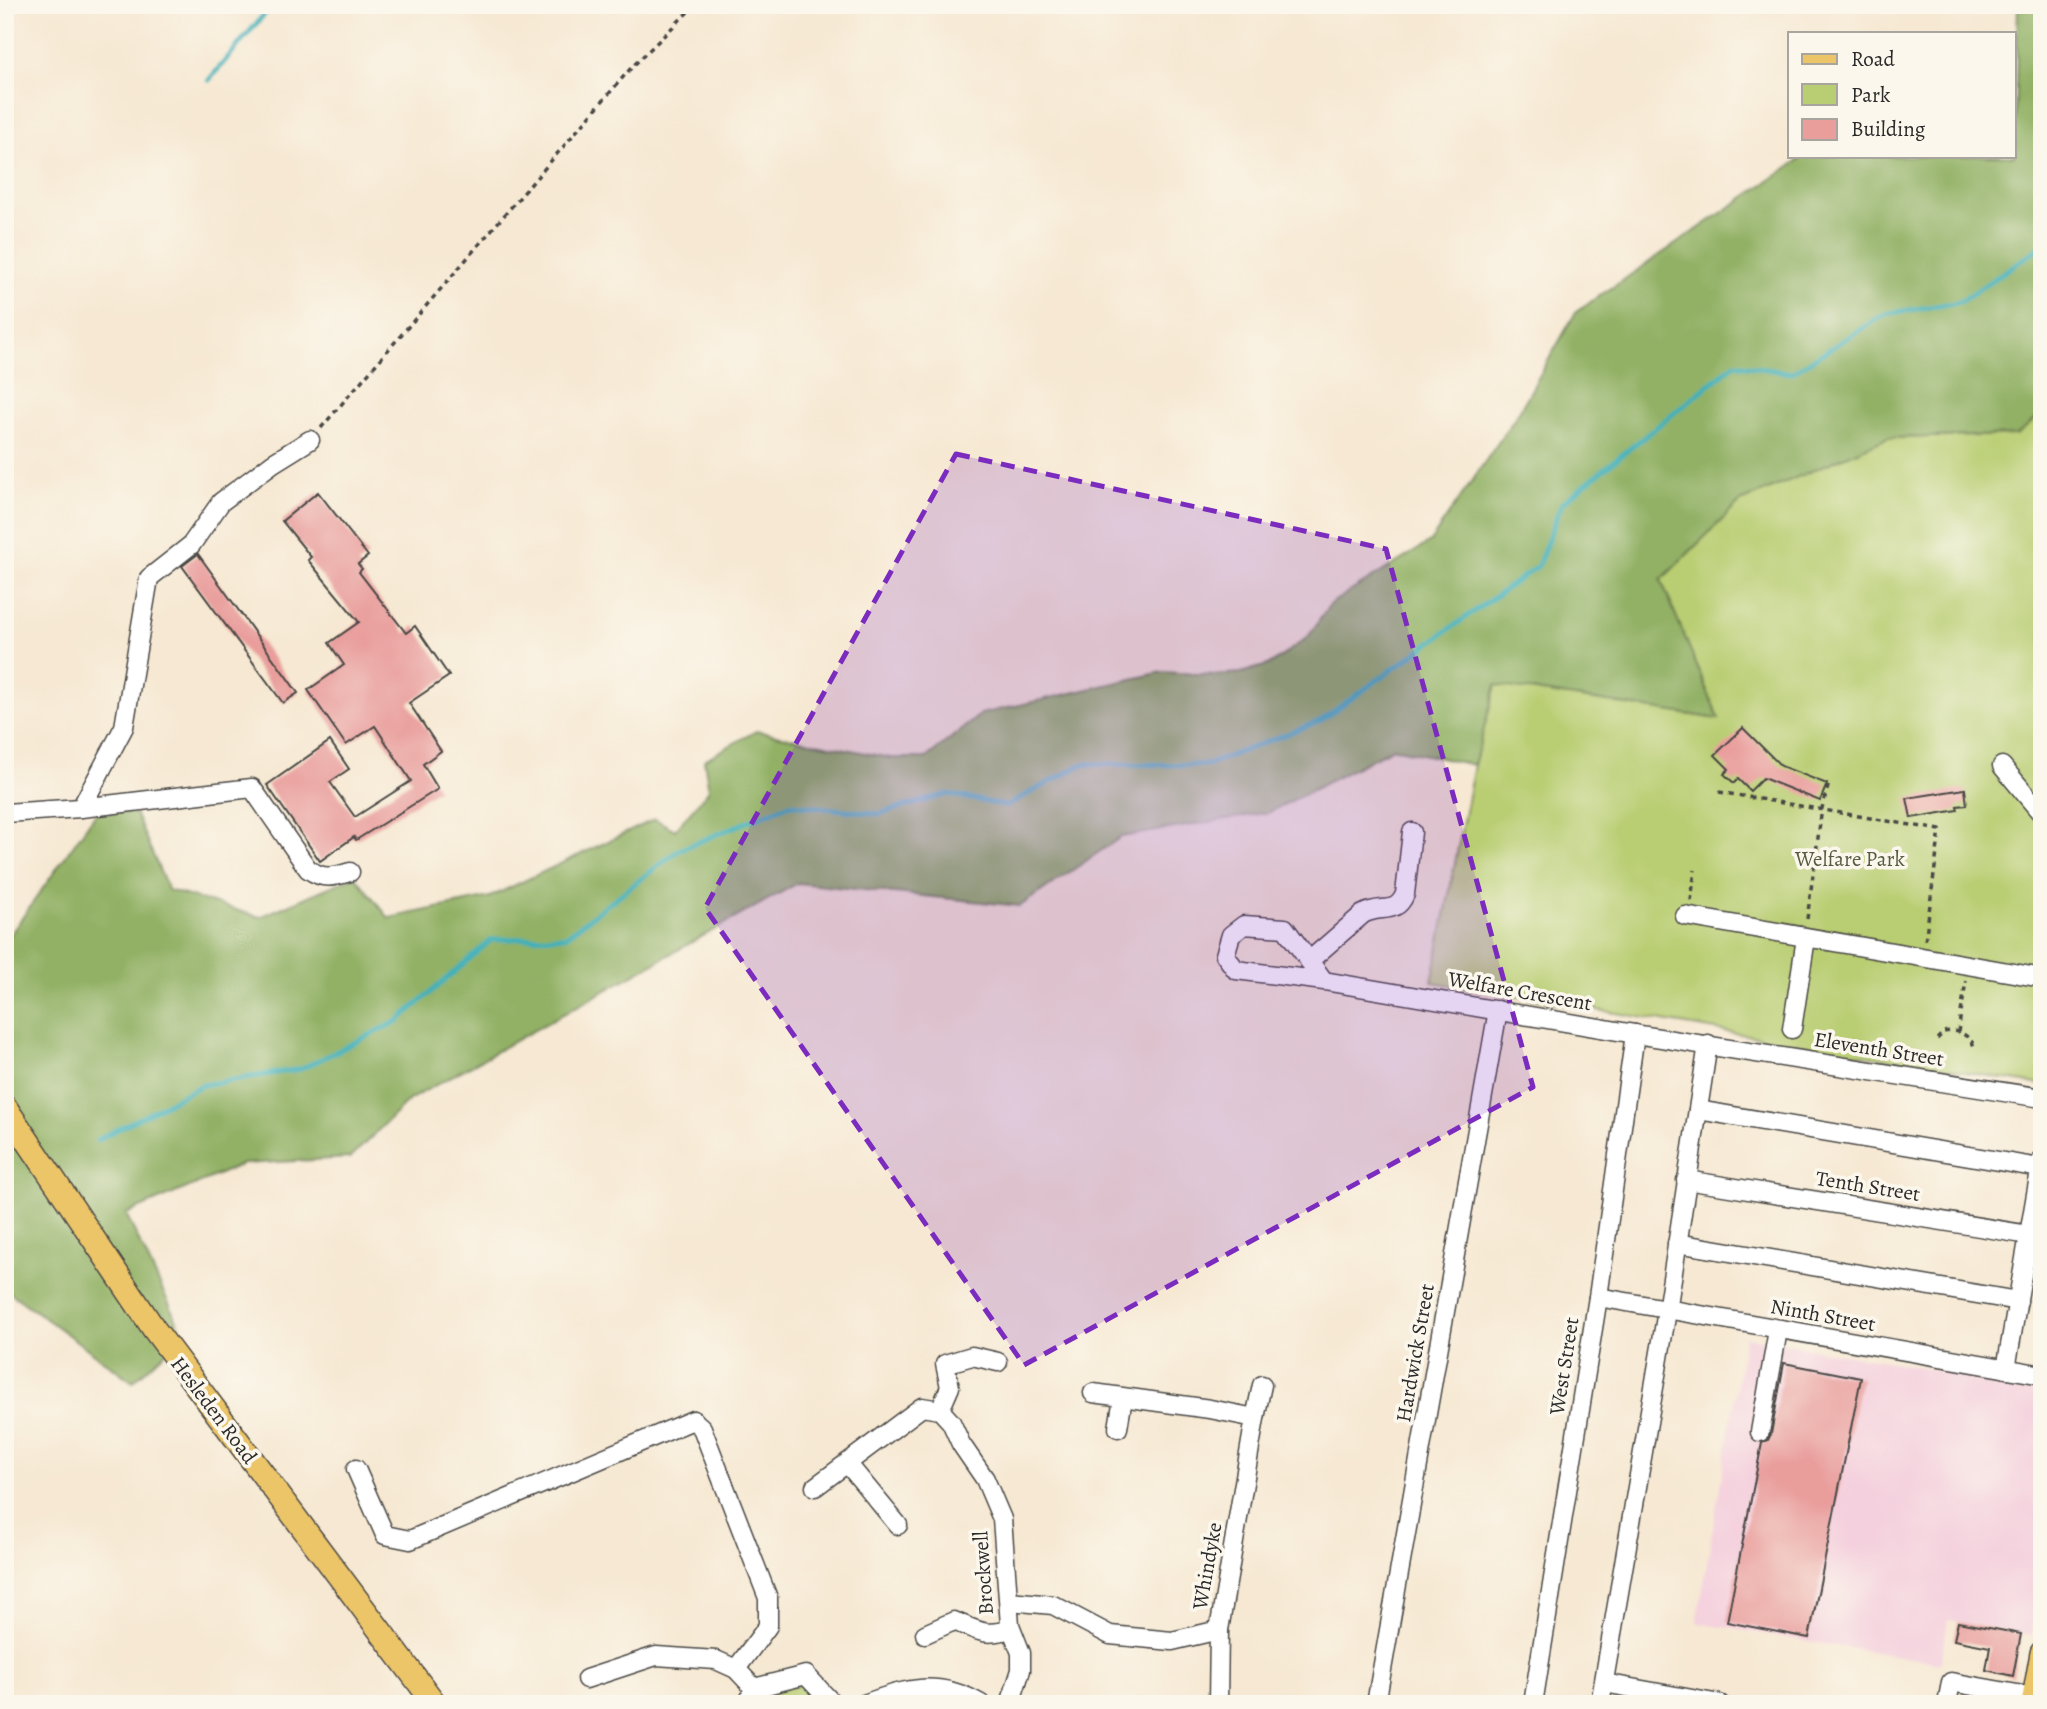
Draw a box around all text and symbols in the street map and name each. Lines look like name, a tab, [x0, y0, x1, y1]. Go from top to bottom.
legend	[1788, 32, 2016, 158]
text: Road	[1851, 45, 1895, 73]
text: Park	[1851, 81, 1891, 109]
text: Building	[1851, 115, 1926, 143]
park label: Welfare Park	[1794, 845, 1905, 873]
street label: Welfare Crescent	[1445, 964, 1594, 1017]
street label: Eleventh Street	[1812, 1025, 1946, 1073]
street label: Tenth Street	[1814, 1164, 1922, 1208]
street label: Hardwick Street	[1389, 1281, 1441, 1424]
street label: Ninth Street	[1768, 1292, 1878, 1338]
street label: West Street	[1542, 1315, 1586, 1418]
street label: Hesleden Road	[164, 1351, 264, 1470]
street label: Whindyke	[1185, 1520, 1228, 1613]
street label: Brockwell	[966, 1530, 1000, 1616]

